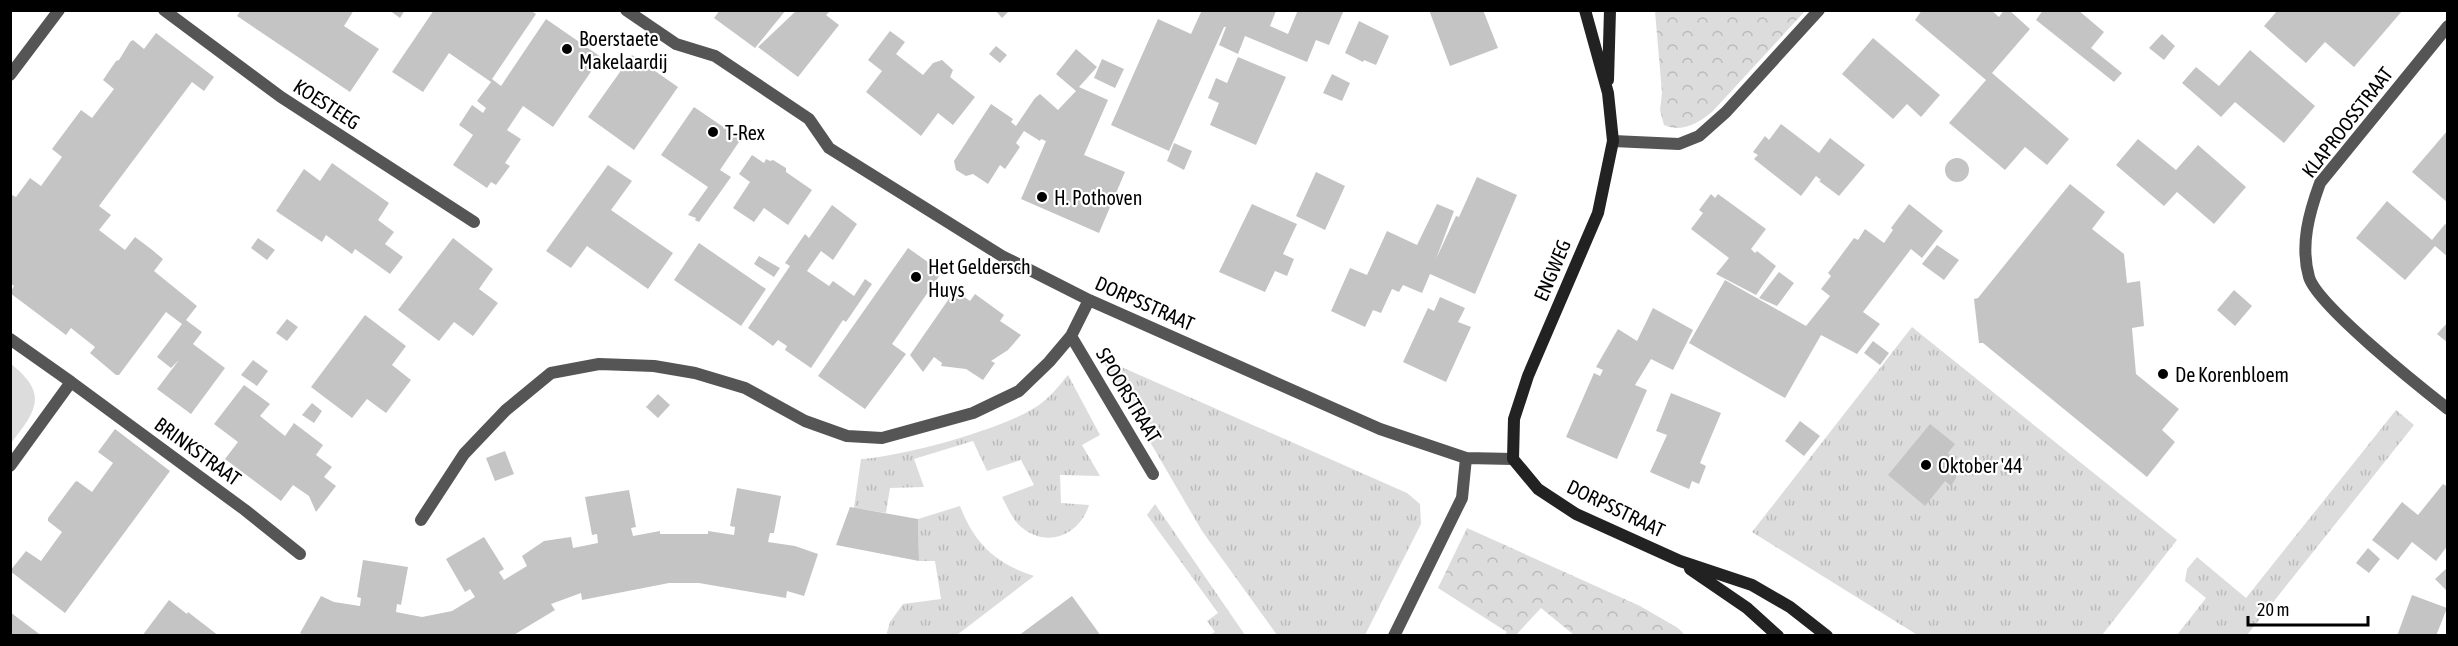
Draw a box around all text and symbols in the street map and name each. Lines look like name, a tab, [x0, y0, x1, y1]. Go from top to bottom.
place label: Boerstaete Makelaardij	[579, 27, 668, 73]
marker: Boerstaete Makelaardij	[560, 42, 574, 56]
street label: KLAPROOSSTRAAT	[2297, 62, 2397, 182]
street label: KOESTEEG	[290, 74, 364, 134]
place label: T-Rex	[725, 121, 765, 144]
marker: T-Rex	[706, 125, 720, 139]
place label: H. Pothoven	[1054, 186, 1142, 209]
marker: H. Pothoven	[1035, 190, 1049, 204]
street label: ENGWEG	[1529, 236, 1575, 304]
place label: Het Geldersch Huys	[928, 255, 1031, 301]
marker: Het Geldersch Huys	[909, 270, 923, 284]
street label: DORPSSTRAAT	[1092, 271, 1198, 335]
street label: SPOORSTRAAT	[1092, 344, 1166, 447]
place label: De Korenbloem	[2175, 363, 2289, 386]
marker: De Korenbloem	[2156, 367, 2170, 381]
street label: BRINKSTRAAT	[150, 412, 246, 490]
place label: Oktober '44	[1938, 454, 2023, 477]
marker: Oktober '44	[1919, 458, 1933, 472]
street label: DORPSSTRAAT	[1563, 474, 1669, 542]
scale bar	[2248, 589, 2368, 627]
text: 20 m	[2257, 599, 2289, 620]

